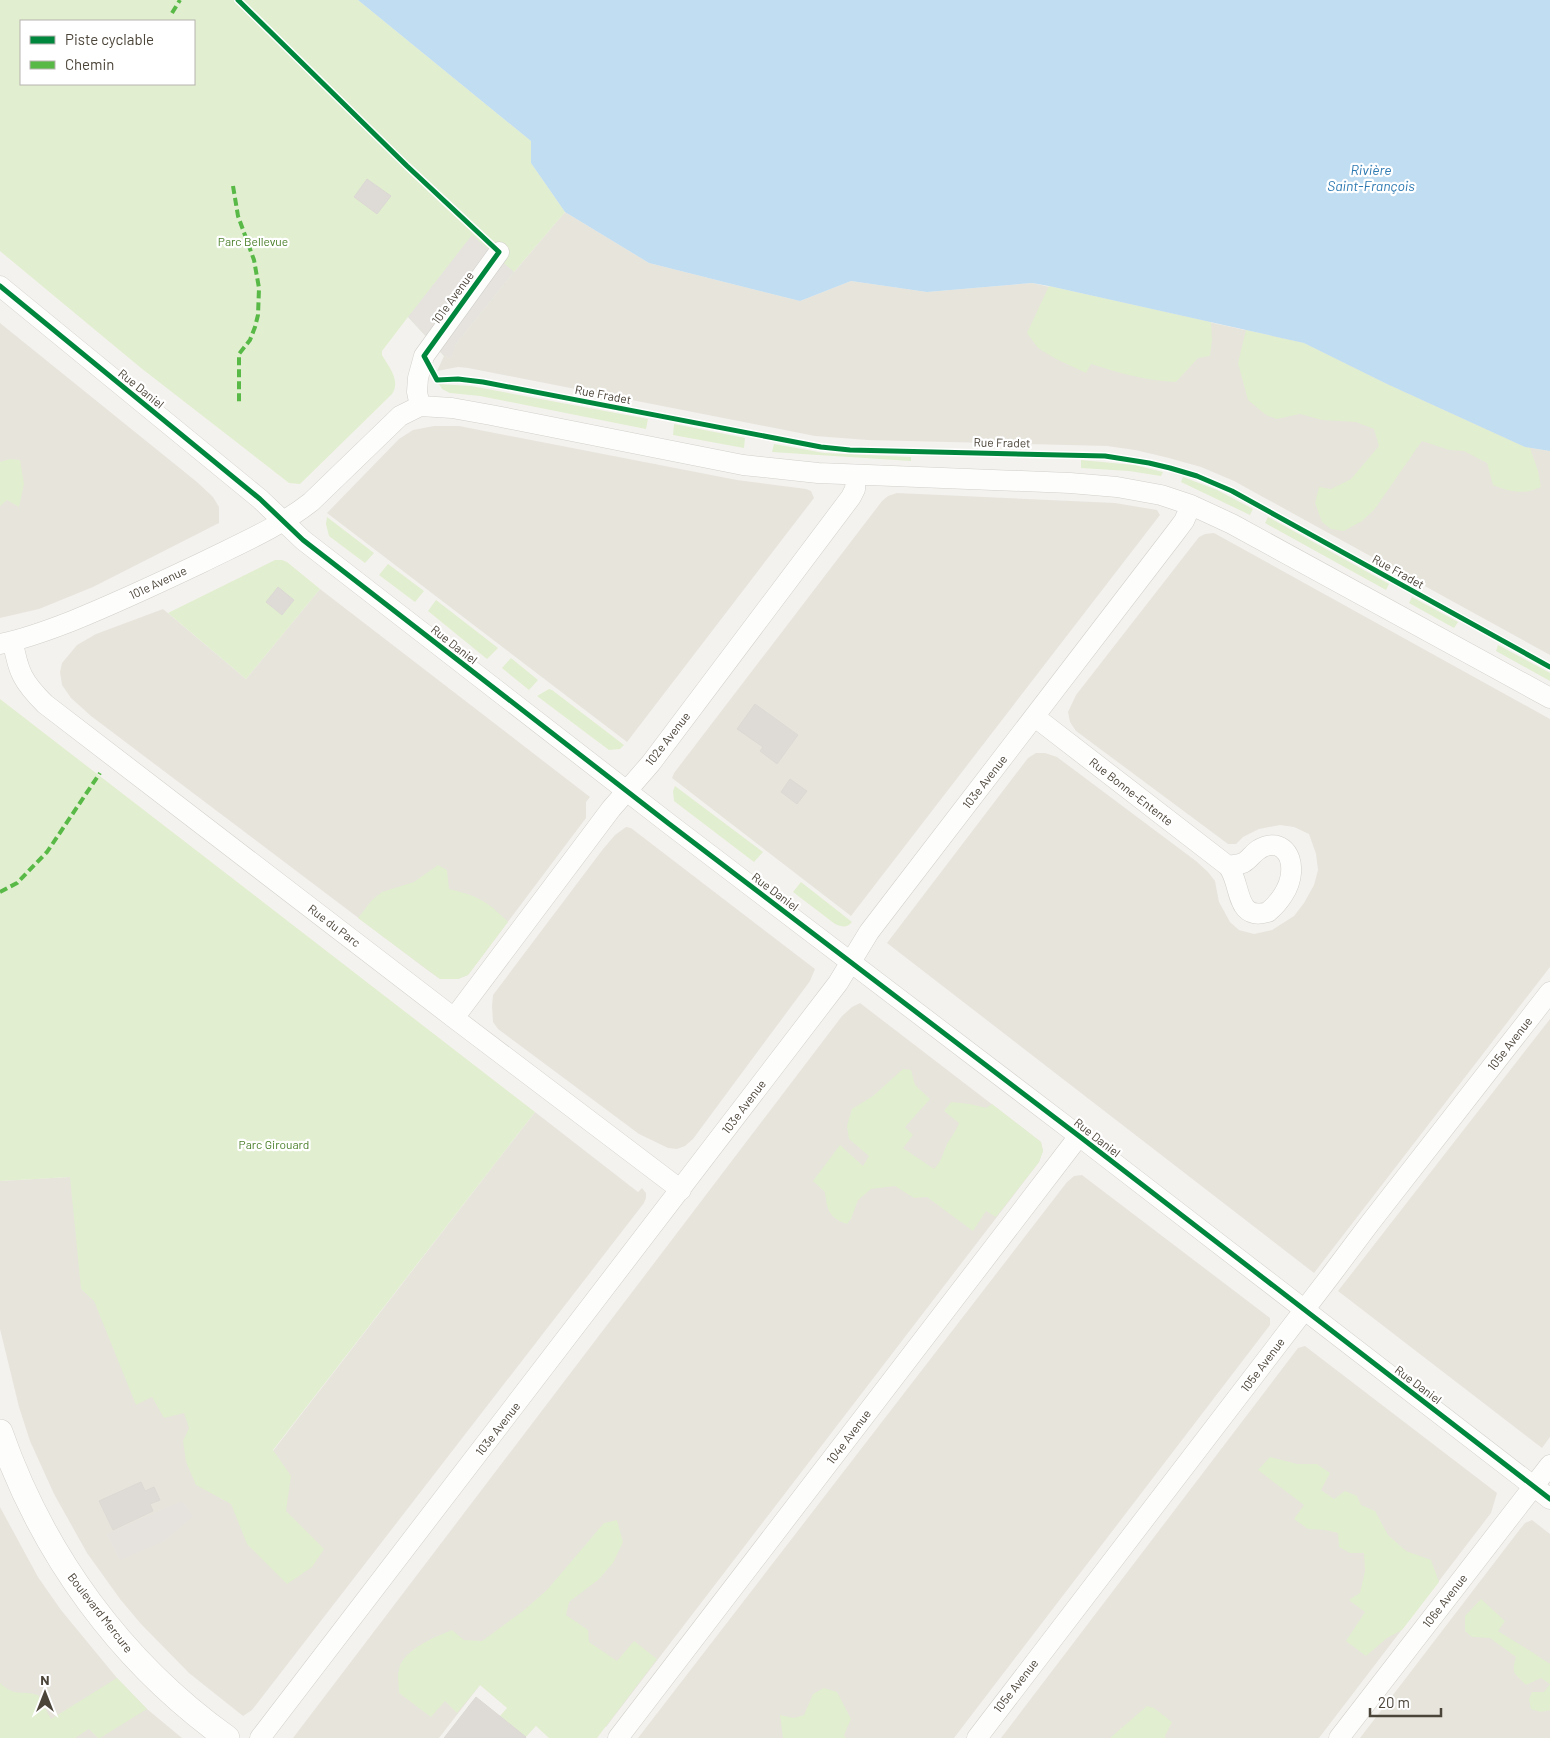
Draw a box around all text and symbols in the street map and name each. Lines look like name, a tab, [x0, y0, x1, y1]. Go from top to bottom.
legend	[20, 20, 195, 85]
text: Piste cyclable	[65, 30, 154, 48]
text: Chemin	[65, 55, 114, 73]
water label: Rivière Saint-François	[1327, 161, 1415, 194]
park label: Parc Bellevue	[218, 234, 288, 248]
street label: 101e Avenue	[428, 268, 476, 327]
street label: Rue Daniel	[116, 366, 167, 411]
street label: Rue Fradet	[574, 382, 632, 406]
street label: Rue Fradet	[973, 435, 1031, 449]
street label: Rue Fradet	[1370, 551, 1427, 591]
street label: 101e Avenue	[127, 563, 189, 601]
street label: Rue Daniel	[429, 622, 480, 667]
street label: 102e Avenue	[642, 709, 693, 768]
street label: 103e Avenue	[959, 752, 1009, 811]
street label: Rue Bonne-Entente	[1087, 754, 1176, 828]
street label: Rue Daniel	[750, 869, 802, 913]
street label: Rue du Parc	[306, 901, 363, 949]
street label: 105e Avenue	[1484, 1014, 1534, 1073]
street label: 103e Avenue	[718, 1077, 768, 1136]
street label: Rue Daniel	[1072, 1115, 1123, 1160]
park label: Parc Girouard	[239, 1137, 309, 1151]
street label: 105e Avenue	[1237, 1335, 1287, 1394]
street label: Rue Daniel	[1393, 1362, 1445, 1406]
street label: 103e Avenue	[472, 1399, 522, 1458]
street label: 104e Avenue	[823, 1406, 873, 1466]
street label: Boulevard Mercure	[65, 1570, 136, 1655]
street label: 106e Avenue	[1419, 1571, 1469, 1630]
street label: 105e Avenue	[990, 1656, 1040, 1715]
north arrow	[20, 1668, 70, 1718]
text: N	[40, 1671, 50, 1688]
scale bar	[1370, 1686, 1441, 1718]
text: 20 m	[1378, 1693, 1410, 1711]

